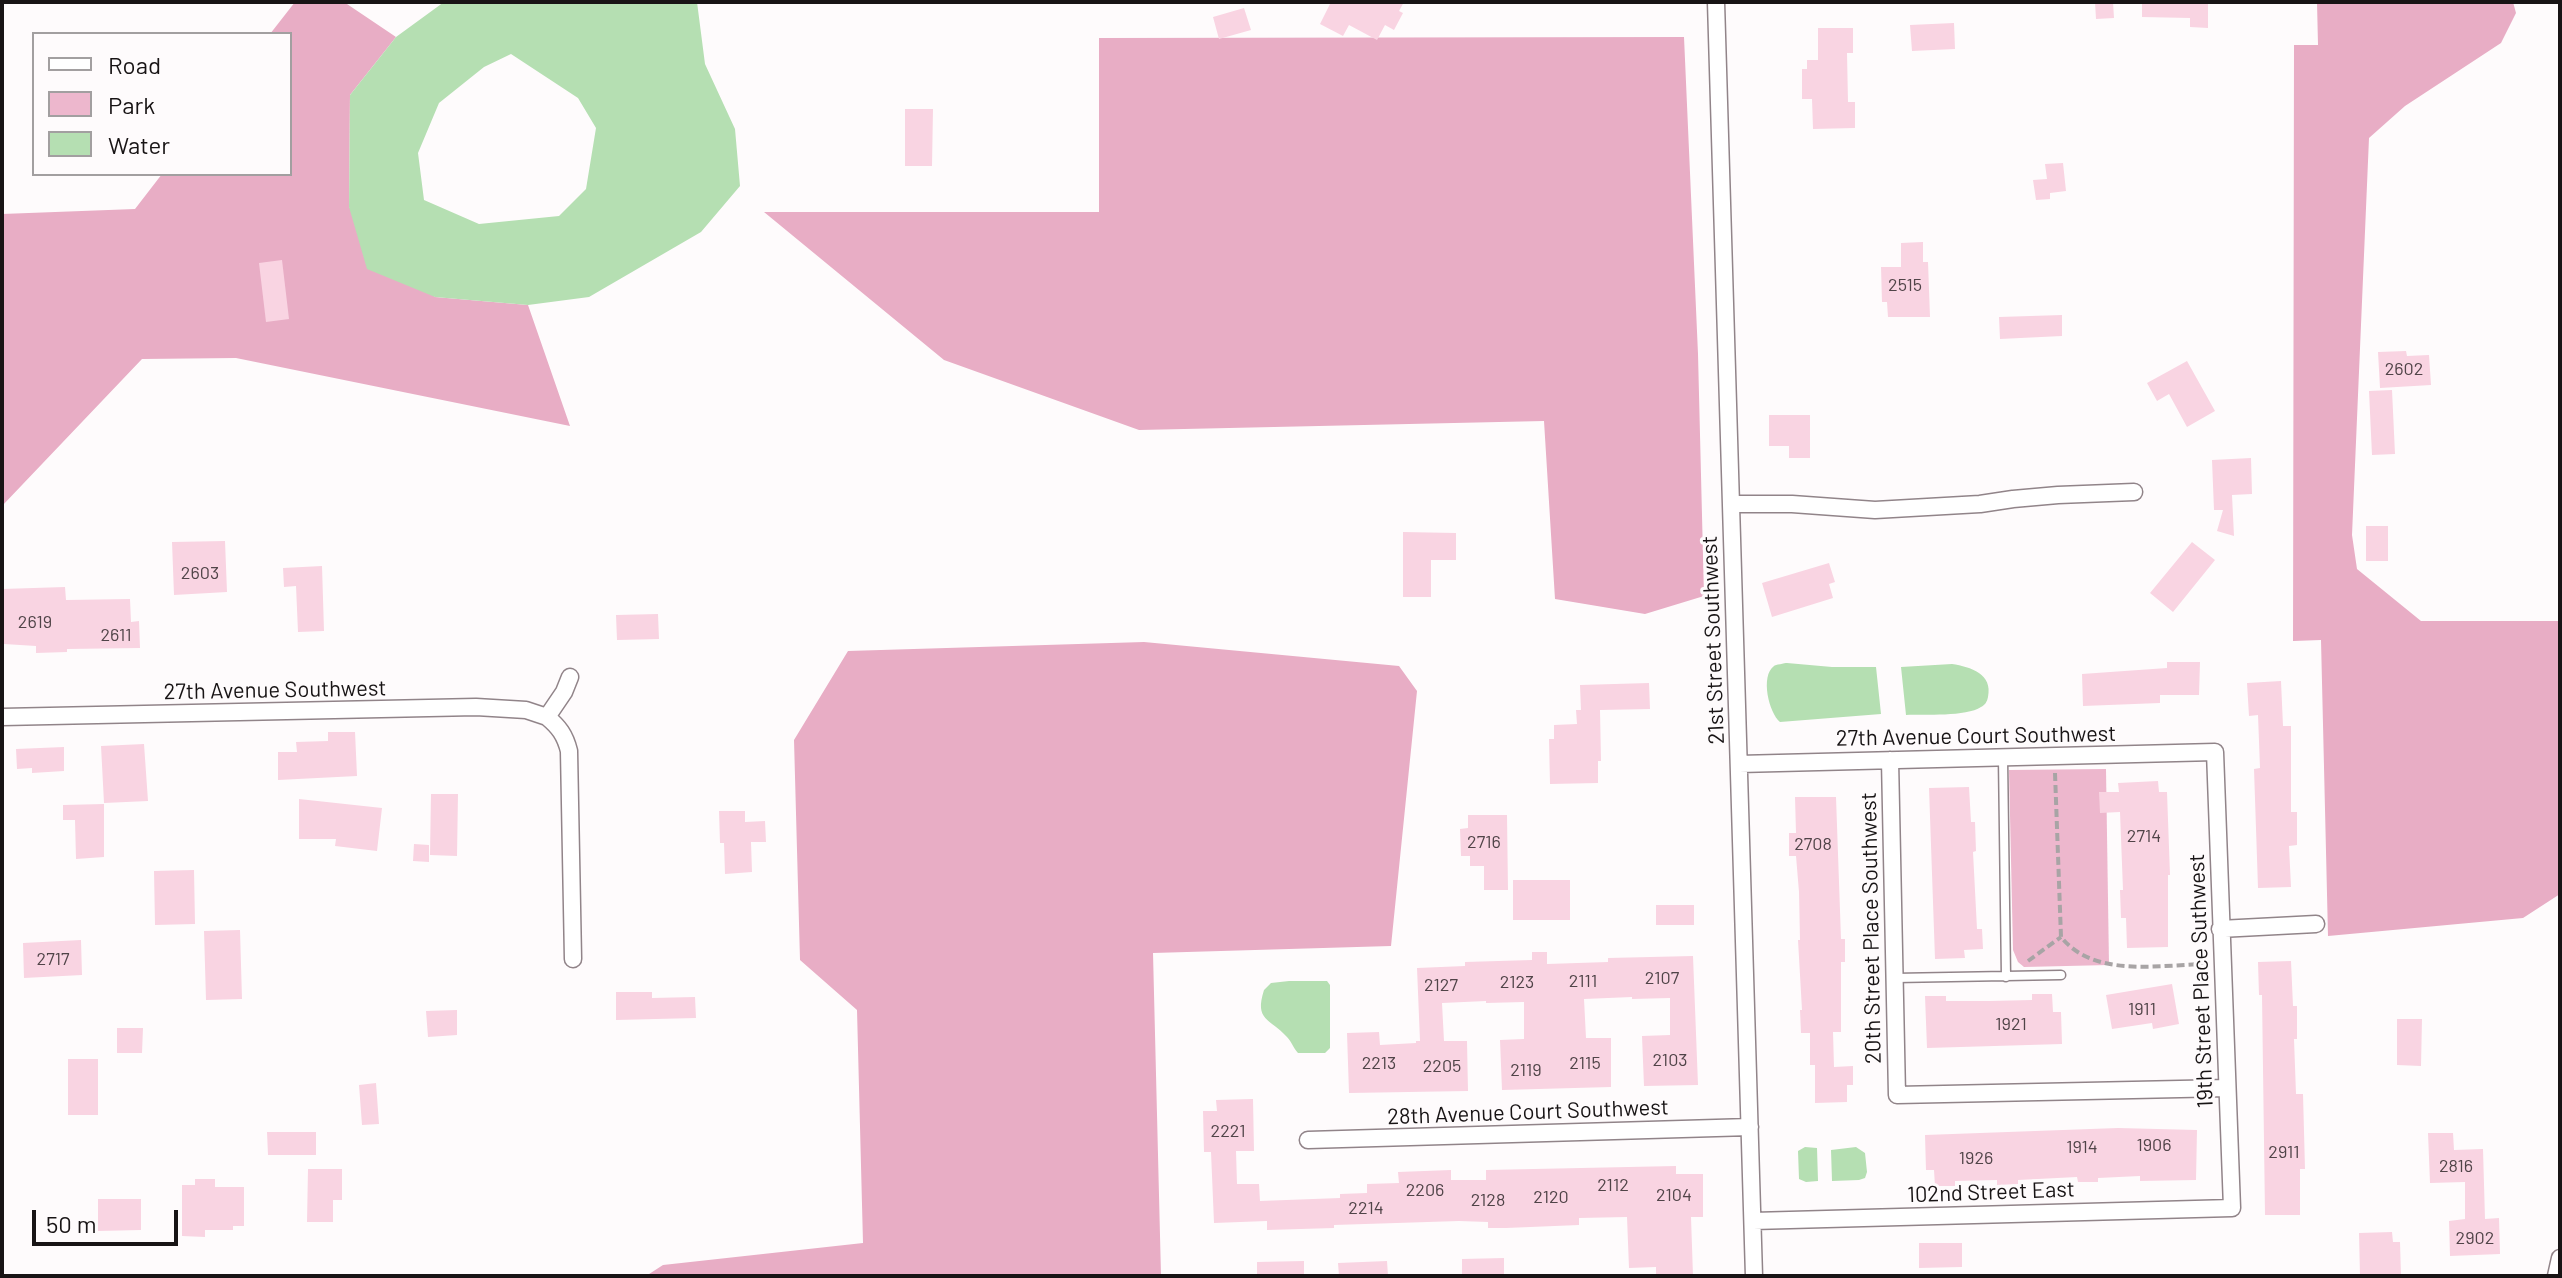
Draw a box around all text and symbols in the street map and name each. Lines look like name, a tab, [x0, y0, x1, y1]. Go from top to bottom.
legend	[32, 32, 292, 176]
text: Road	[108, 50, 161, 79]
text: Park	[108, 90, 155, 119]
text: Water	[108, 130, 170, 159]
house number: 2515	[1888, 274, 1922, 296]
house number: 2602	[2385, 358, 2423, 380]
street label: 21st Street Southwest	[1696, 535, 1730, 745]
house number: 2603	[181, 562, 219, 584]
house number: 2619	[18, 611, 52, 633]
house number: 2611	[100, 624, 132, 646]
street label: 27th Avenue Southwest	[163, 675, 387, 705]
street label: 27th Avenue Court Southwest	[1836, 720, 2116, 752]
street label: 20th Street Place Southwest	[1855, 792, 1887, 1064]
house number: 2714	[2127, 825, 2161, 847]
house number: 2716	[1467, 831, 1501, 853]
house number: 2708	[1794, 833, 1832, 855]
street label: 19th Street Place Suthwest	[2183, 853, 2219, 1109]
house number: 2717	[36, 948, 70, 970]
house number: 2107	[1645, 967, 1679, 989]
house number: 2111	[1569, 970, 1597, 992]
house number: 2123	[1500, 971, 1534, 993]
house number: 2127	[1424, 974, 1458, 996]
house number: 1911	[2128, 998, 2156, 1020]
house number: 1921	[1995, 1013, 2027, 1035]
house number: 2103	[1652, 1049, 1688, 1071]
house number: 2213	[1362, 1052, 1396, 1074]
house number: 2115	[1569, 1052, 1601, 1074]
house number: 2205	[1423, 1055, 1461, 1077]
house number: 2119	[1510, 1059, 1542, 1081]
street label: 28th Avenue Court Southwest	[1387, 1094, 1669, 1130]
house number: 2221	[1211, 1120, 1245, 1142]
house number: 1906	[2136, 1134, 2172, 1156]
house number: 1914	[2066, 1136, 2098, 1158]
house number: 2911	[2268, 1141, 2300, 1163]
house number: 1926	[1959, 1147, 1993, 1169]
house number: 2816	[2439, 1155, 2473, 1177]
house number: 2112	[1597, 1174, 1629, 1196]
street label: 102nd Street East	[1907, 1176, 2075, 1208]
house number: 2206	[1406, 1179, 1444, 1201]
house number: 2104	[1656, 1184, 1692, 1206]
house number: 2120	[1533, 1186, 1569, 1208]
house number: 2128	[1471, 1189, 1505, 1211]
scale bar	[36, 1194, 182, 1244]
house number: 2214	[1348, 1197, 1384, 1219]
text: 50 m	[46, 1209, 97, 1238]
house number: 2902	[2456, 1227, 2494, 1249]

